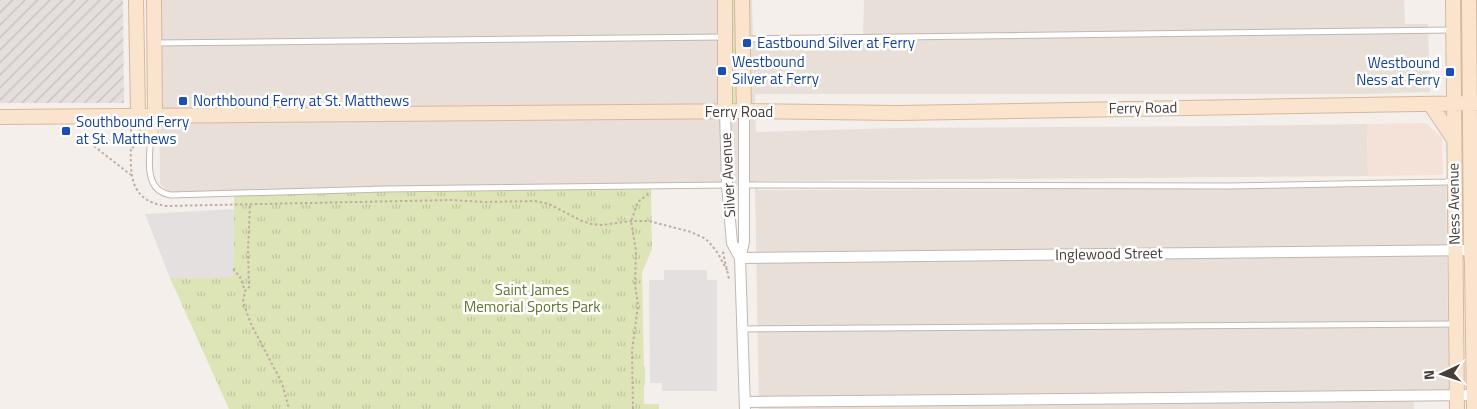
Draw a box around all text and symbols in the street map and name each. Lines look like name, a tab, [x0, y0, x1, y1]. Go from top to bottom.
place label: Eastbound Silver at Ferry	[757, 31, 915, 54]
marker: Eastbound Silver at Ferry	[741, 37, 753, 49]
place label: Westbound Silver at Ferry	[732, 50, 819, 90]
place label: Westbound Ness at Ferry	[1356, 51, 1440, 91]
marker: Westbound Silver at Ferry	[716, 65, 728, 77]
marker: Westbound Ness at Ferry	[1444, 66, 1456, 78]
place label: Northbound Ferry at St. Matthews	[193, 89, 409, 112]
marker: Northbound Ferry at St. Matthews	[177, 95, 189, 107]
street label: Ferry Road	[1108, 95, 1177, 120]
street label: Ferry Road	[705, 100, 773, 123]
place label: Southbound Ferry at St. Matthews	[76, 110, 189, 150]
marker: Southbound Ferry at St. Matthews	[60, 125, 72, 137]
street label: Silver Avenue	[714, 132, 741, 218]
street label: Ness Avenue	[1441, 163, 1466, 245]
street label: Inglewood Street	[1055, 241, 1164, 266]
park label: Saint James Memorial Sports Park	[464, 278, 600, 318]
north arrow	[1417, 349, 1467, 399]
text: N	[1418, 369, 1439, 381]

